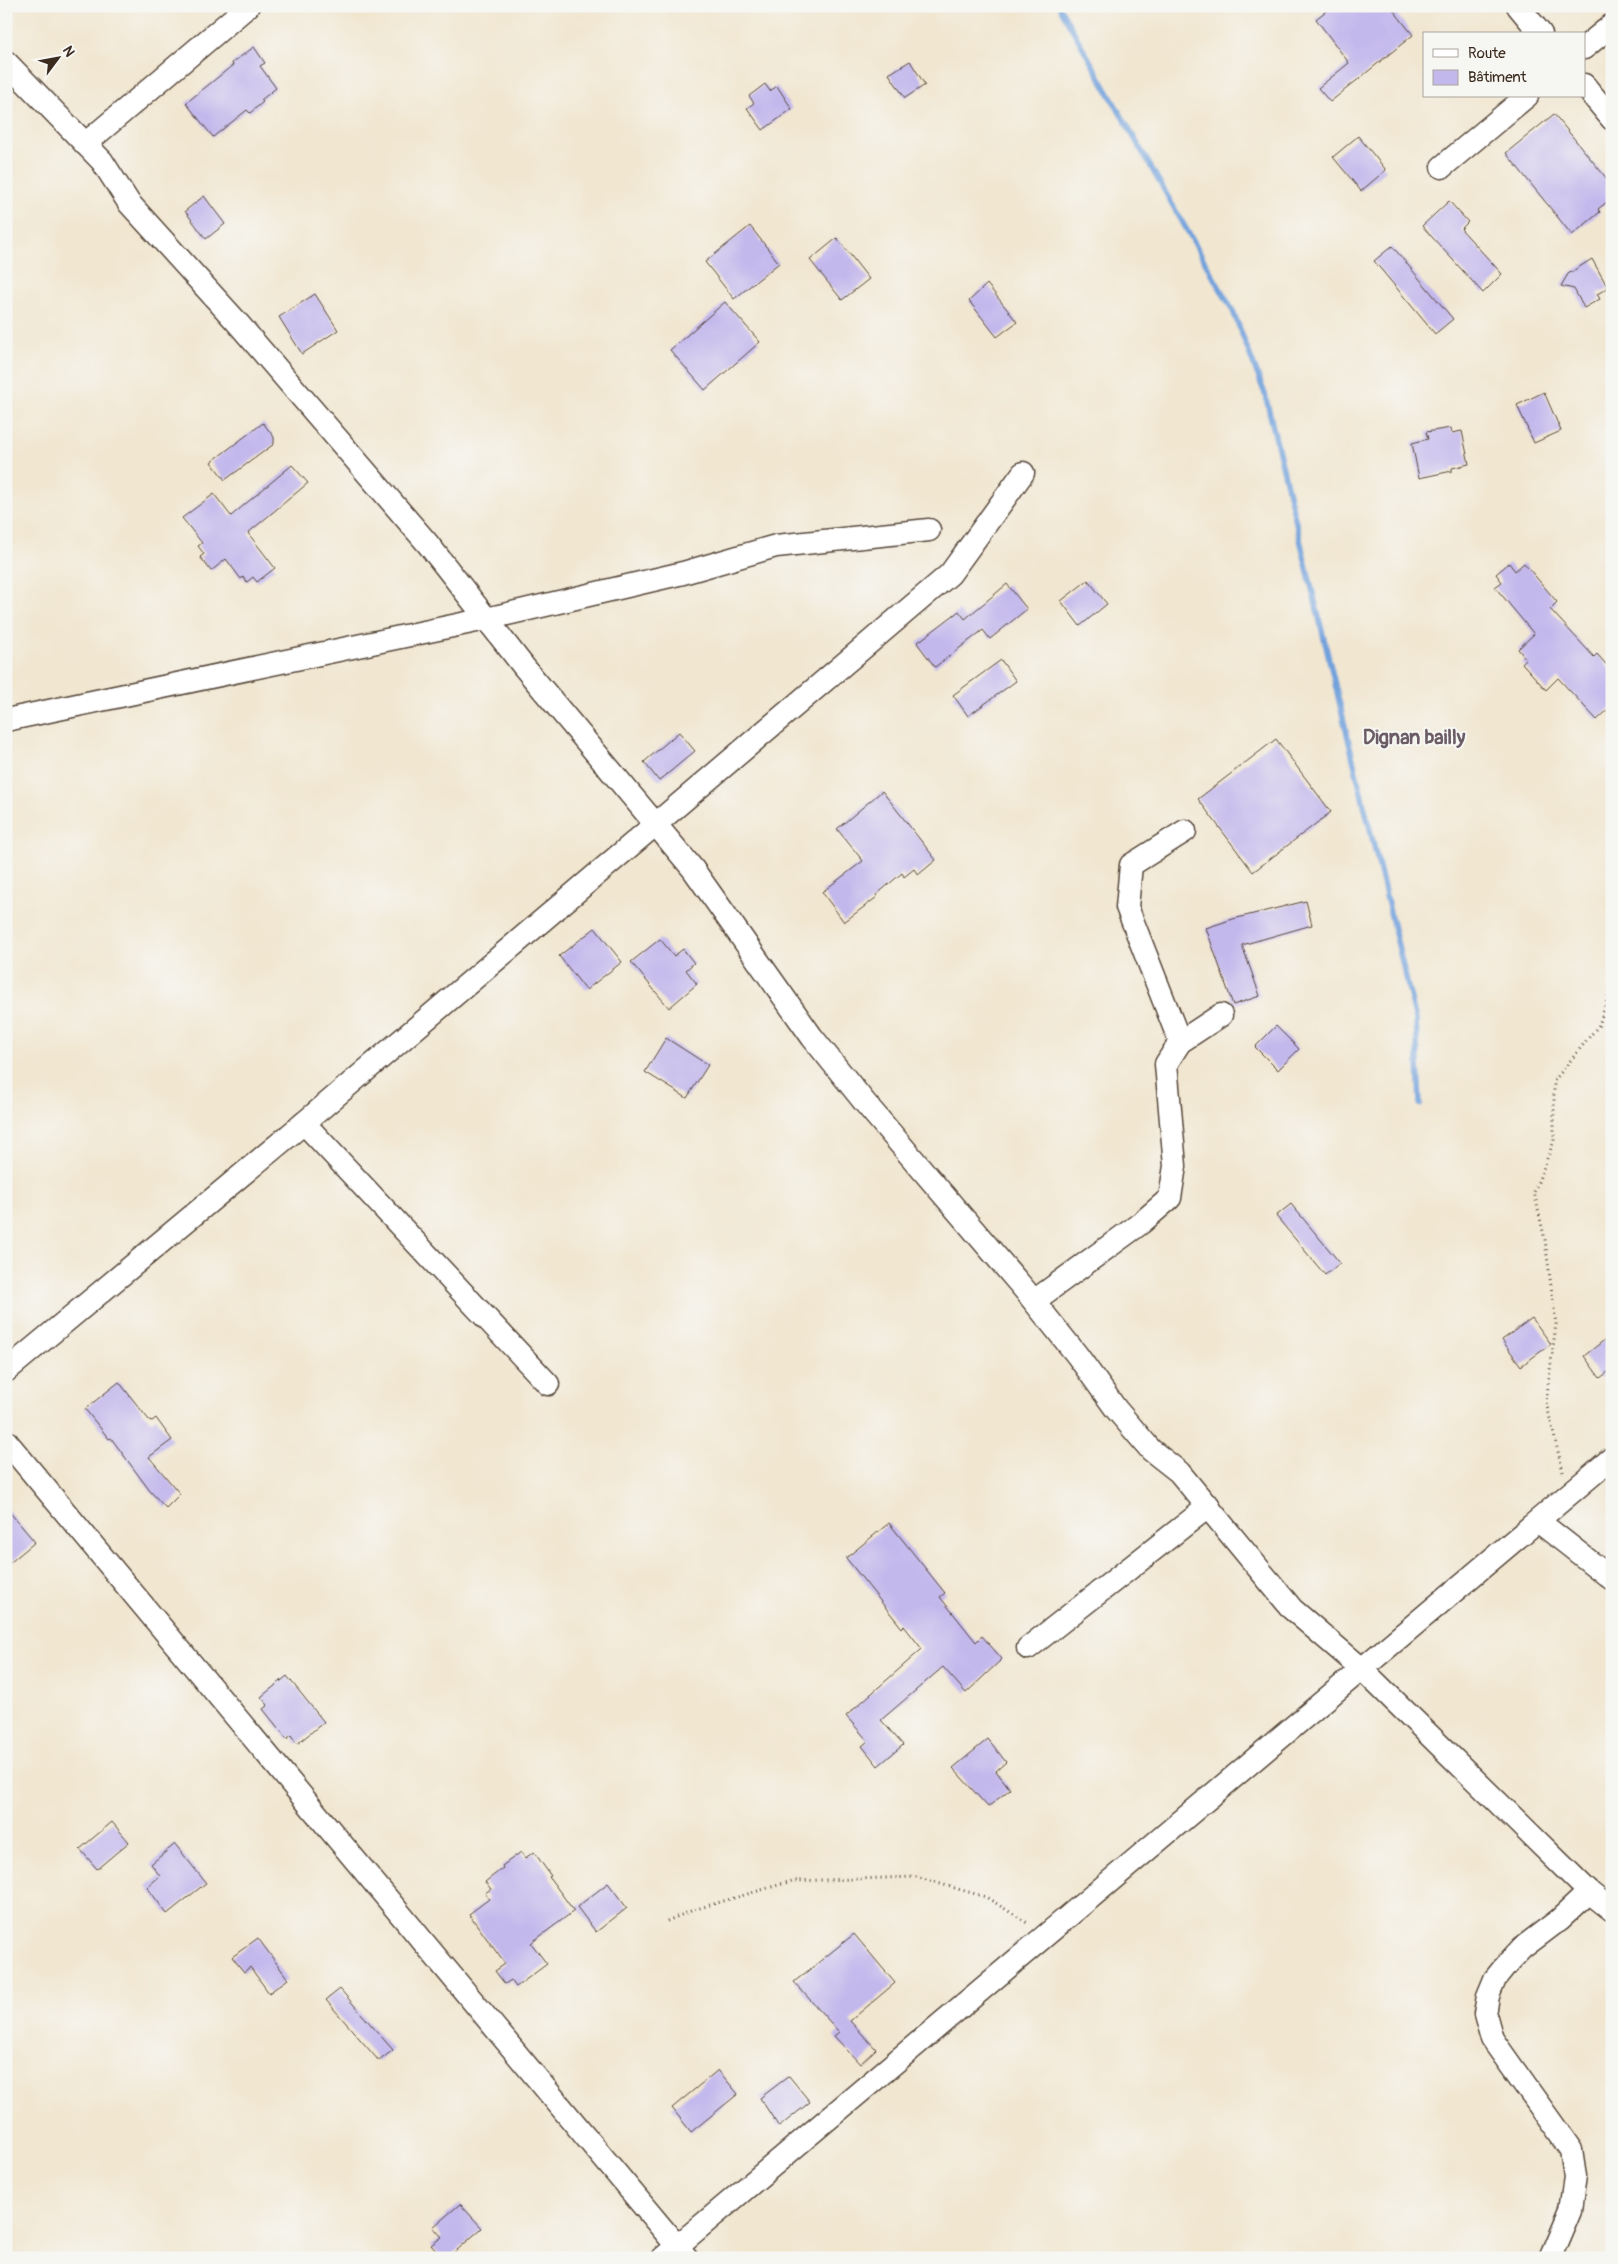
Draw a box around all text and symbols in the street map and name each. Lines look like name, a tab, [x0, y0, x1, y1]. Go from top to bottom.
north arrow	[32, 32, 82, 82]
legend	[1423, 32, 1586, 98]
text: N	[59, 43, 78, 60]
text: Route	[1468, 44, 1506, 63]
text: Bâtiment	[1468, 68, 1528, 87]
district label: Dignan bailly	[1363, 725, 1466, 750]

